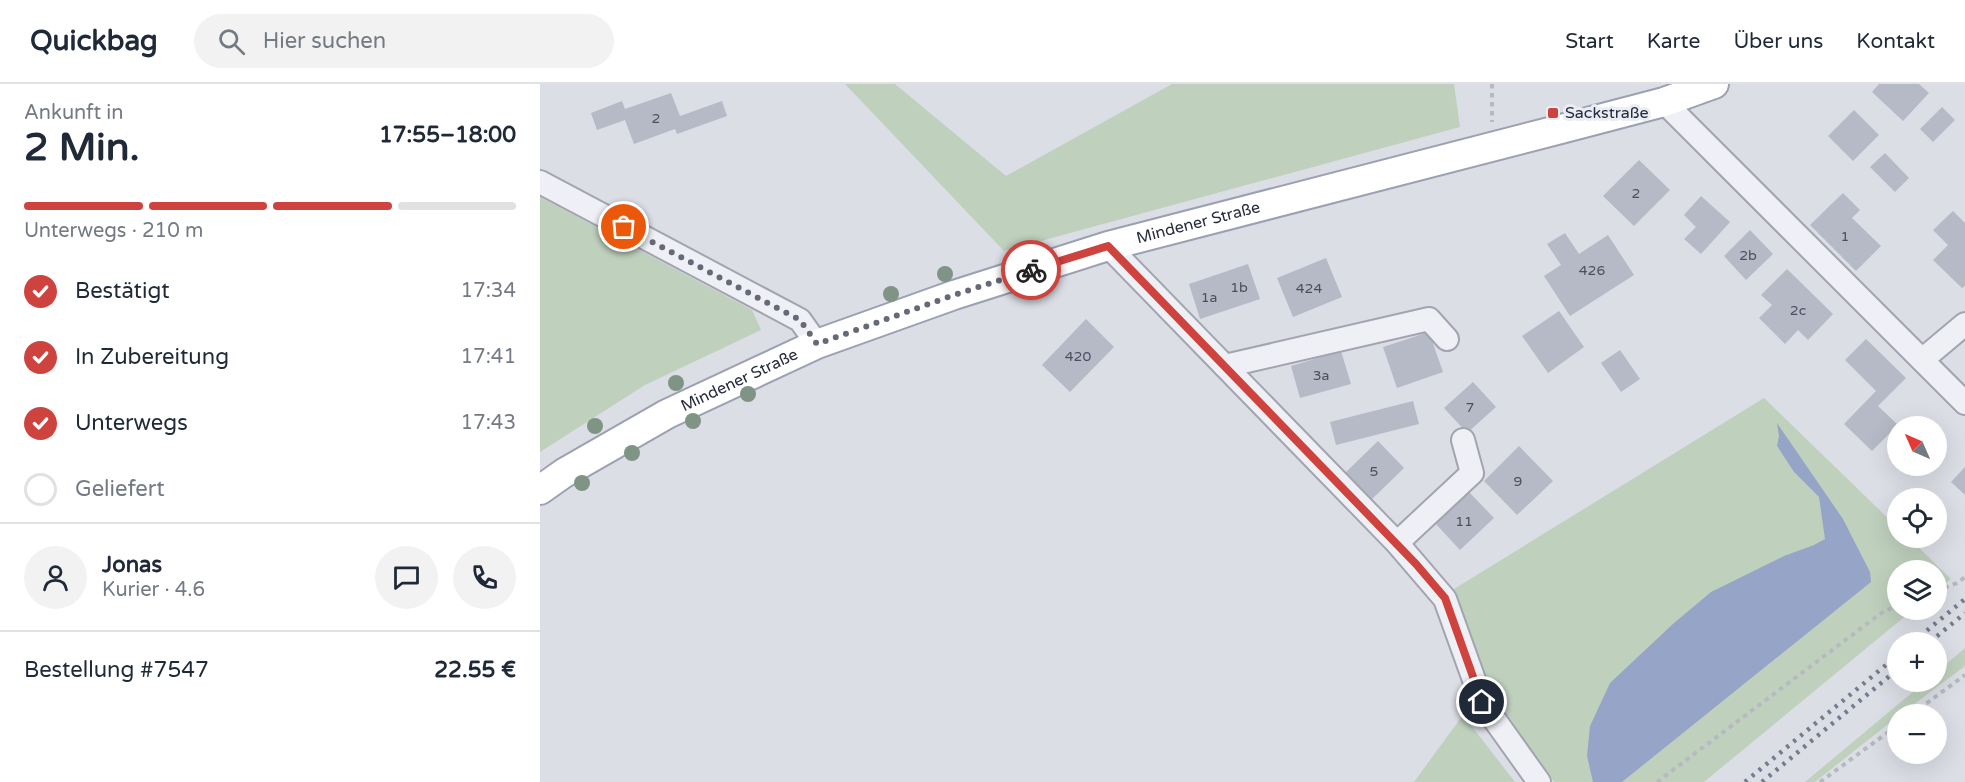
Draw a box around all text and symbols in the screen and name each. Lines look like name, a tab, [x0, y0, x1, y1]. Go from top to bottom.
search box	[194, 14, 614, 68]
text: Quickbag	[30, 24, 158, 58]
icon: search	[215, 25, 248, 58]
text: Hier suchen	[263, 28, 386, 54]
text: Start	[1565, 29, 1614, 54]
text: Karte	[1647, 29, 1700, 54]
text: Über uns	[1733, 29, 1823, 54]
text: Kontakt	[1856, 29, 1935, 54]
text: Ankunft in	[24, 101, 123, 125]
place label: Sackstraße	[1565, 103, 1649, 123]
marker: Sackstraße	[1546, 106, 1560, 120]
house number: 2	[652, 110, 660, 127]
text: 17:55–18:00	[379, 122, 516, 148]
text: 2 Min.	[24, 124, 140, 171]
house number: 2	[1632, 185, 1640, 202]
street label: Mindener Straße	[1134, 197, 1262, 248]
pin	[598, 201, 649, 252]
icon: bag	[607, 210, 640, 243]
text: Unterwegs · 210 m	[24, 219, 203, 243]
house number: 1	[1841, 228, 1849, 245]
courier	[1001, 240, 1061, 300]
house number: 2b	[1739, 247, 1757, 264]
icon: bike	[1015, 254, 1048, 287]
house number: 426	[1579, 262, 1605, 279]
icon: check	[24, 275, 57, 308]
text: Bestätigt	[75, 278, 170, 304]
text: 17:34	[461, 279, 516, 303]
house number: 1b	[1230, 279, 1248, 296]
house number: 424	[1296, 280, 1322, 297]
house number: 1a	[1201, 289, 1217, 306]
house number: 2c	[1790, 302, 1806, 319]
icon: check	[24, 341, 57, 374]
text: In Zubereitung	[75, 344, 229, 370]
street label: Mindener Straße	[678, 344, 801, 416]
text: 17:41	[461, 345, 516, 369]
house number: 420	[1065, 348, 1091, 365]
house number: 3a	[1313, 367, 1329, 384]
house number: 7	[1466, 399, 1474, 416]
icon: check	[24, 407, 57, 440]
text: Unterwegs	[75, 410, 188, 436]
text: 17:43	[461, 411, 516, 435]
north arrow	[1887, 416, 1947, 476]
map controls	[1887, 416, 1947, 764]
house number: 5	[1370, 463, 1378, 480]
house number: 9	[1514, 473, 1522, 490]
text: Geliefert	[75, 476, 165, 502]
button: locate	[1887, 488, 1947, 548]
house number: 11	[1455, 513, 1473, 530]
button: person	[24, 546, 87, 609]
button: chat	[375, 546, 438, 609]
button: phone	[453, 546, 516, 609]
text: Jonas	[102, 552, 162, 578]
button: layers	[1887, 560, 1947, 620]
text: Kurier · 4.6	[102, 578, 205, 602]
button: +	[1887, 632, 1947, 692]
text: Bestellung #7547	[24, 657, 209, 683]
text: 22.55 €	[434, 657, 516, 683]
pin	[1456, 676, 1507, 727]
icon: home	[1465, 685, 1498, 718]
button: −	[1887, 704, 1947, 764]

